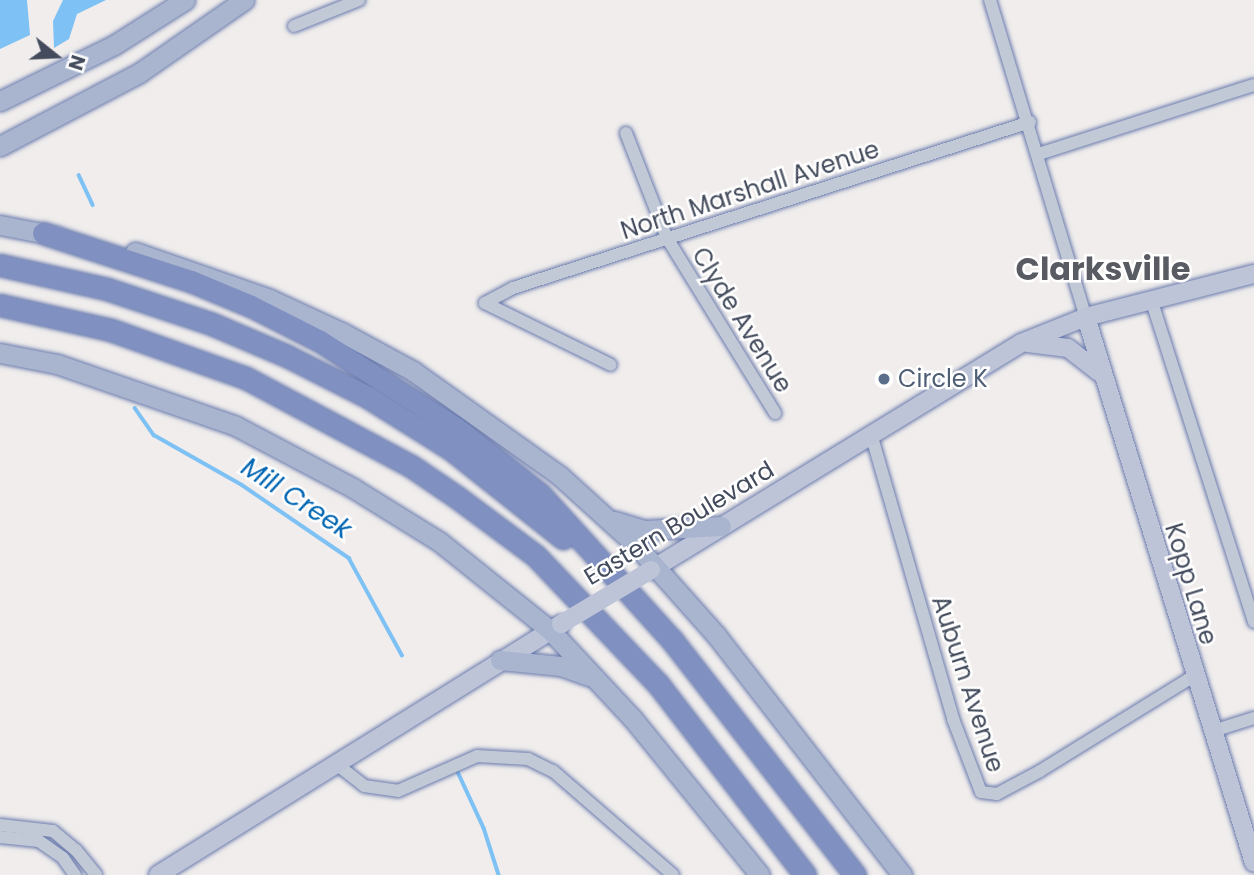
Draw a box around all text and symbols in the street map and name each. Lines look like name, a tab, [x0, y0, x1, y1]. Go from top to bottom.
north arrow	[21, 21, 91, 91]
text: N	[61, 52, 91, 74]
street label: North Marshall Avenue	[617, 135, 883, 245]
street label: Clyde Avenue	[686, 242, 798, 398]
district label: Clarksville	[1016, 250, 1190, 288]
place label: Circle K	[898, 365, 988, 393]
marker: Circle K	[876, 371, 892, 387]
water label: Mill Creek	[235, 452, 357, 546]
street label: Eastern Boulevard	[579, 455, 779, 591]
street label: Kopp Lane	[1159, 520, 1223, 648]
street label: Auburn Avenue	[926, 592, 1010, 776]

